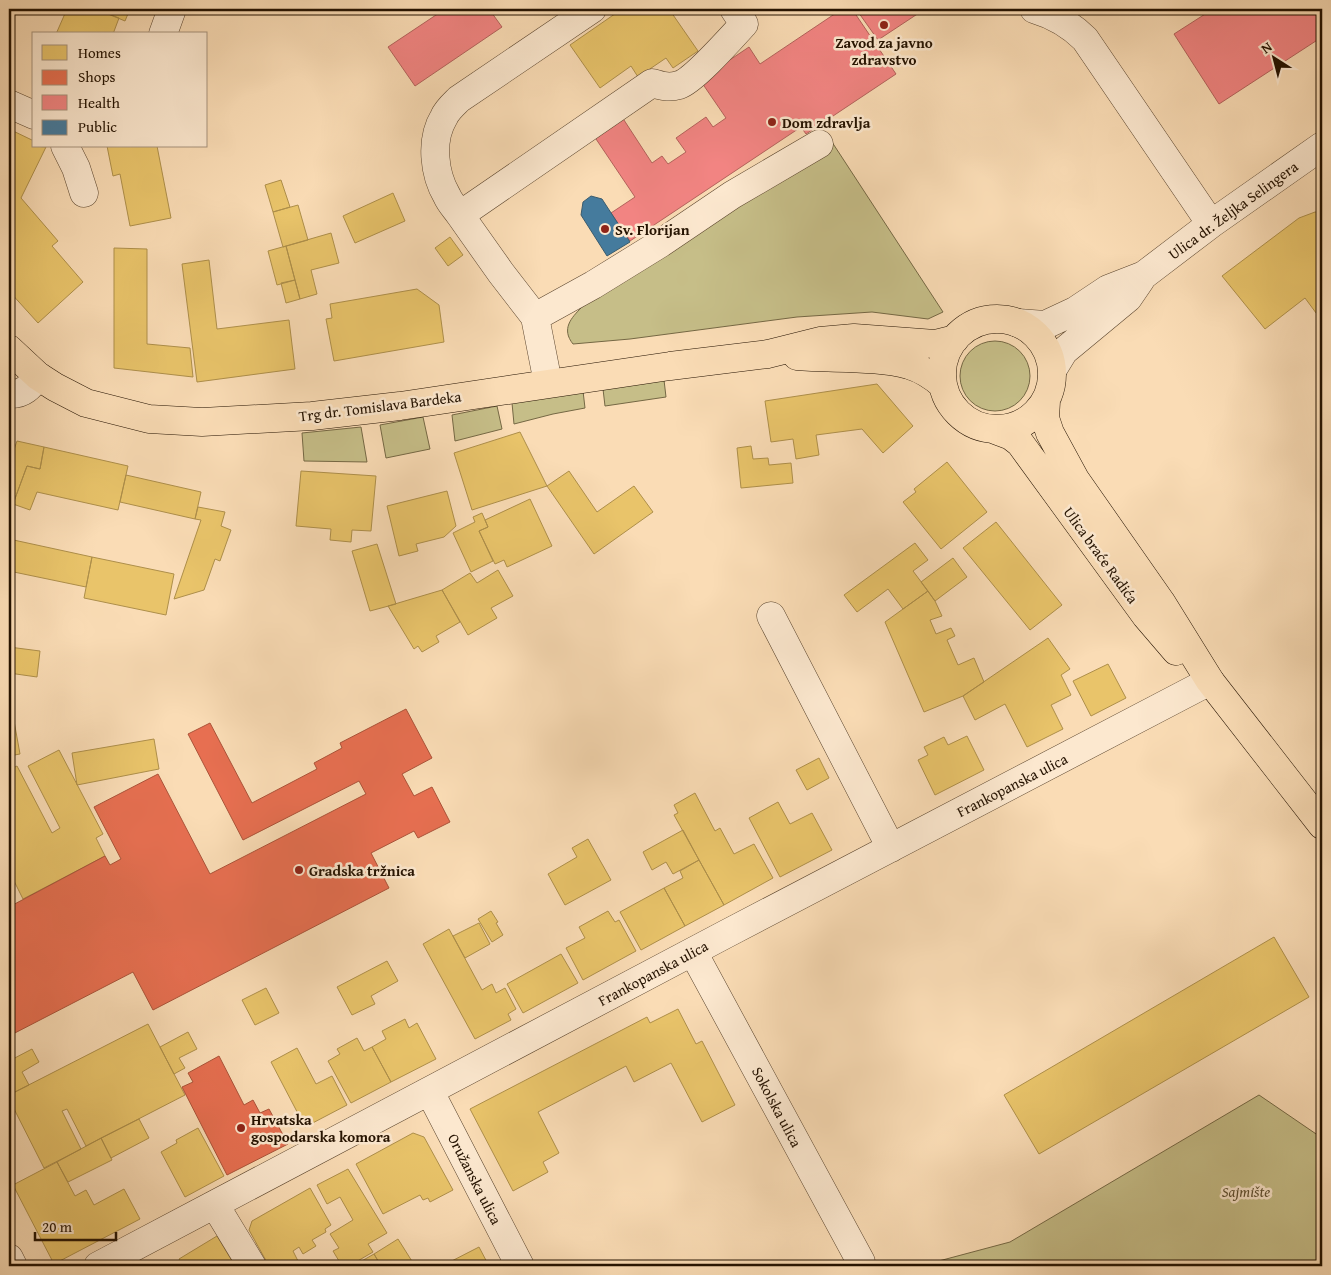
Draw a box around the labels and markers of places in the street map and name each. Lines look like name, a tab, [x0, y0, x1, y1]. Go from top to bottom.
marker: Zavod za javno zdravstvo	[878, 19, 890, 31]
place label: Zavod za javno zdravstvo	[835, 32, 933, 70]
place label: Dom zdravlja	[782, 112, 871, 133]
marker: Dom zdravlja	[766, 116, 778, 128]
place label: Sv. Florijan	[615, 219, 690, 240]
marker: Sv. Florijan	[599, 223, 611, 235]
place label: Gradska tržnica	[309, 860, 415, 881]
marker: Gradska tržnica	[293, 864, 305, 876]
place label: Hrvatska gospodarska komora	[251, 1109, 391, 1147]
marker: Hrvatska gospodarska komora	[235, 1122, 247, 1134]

